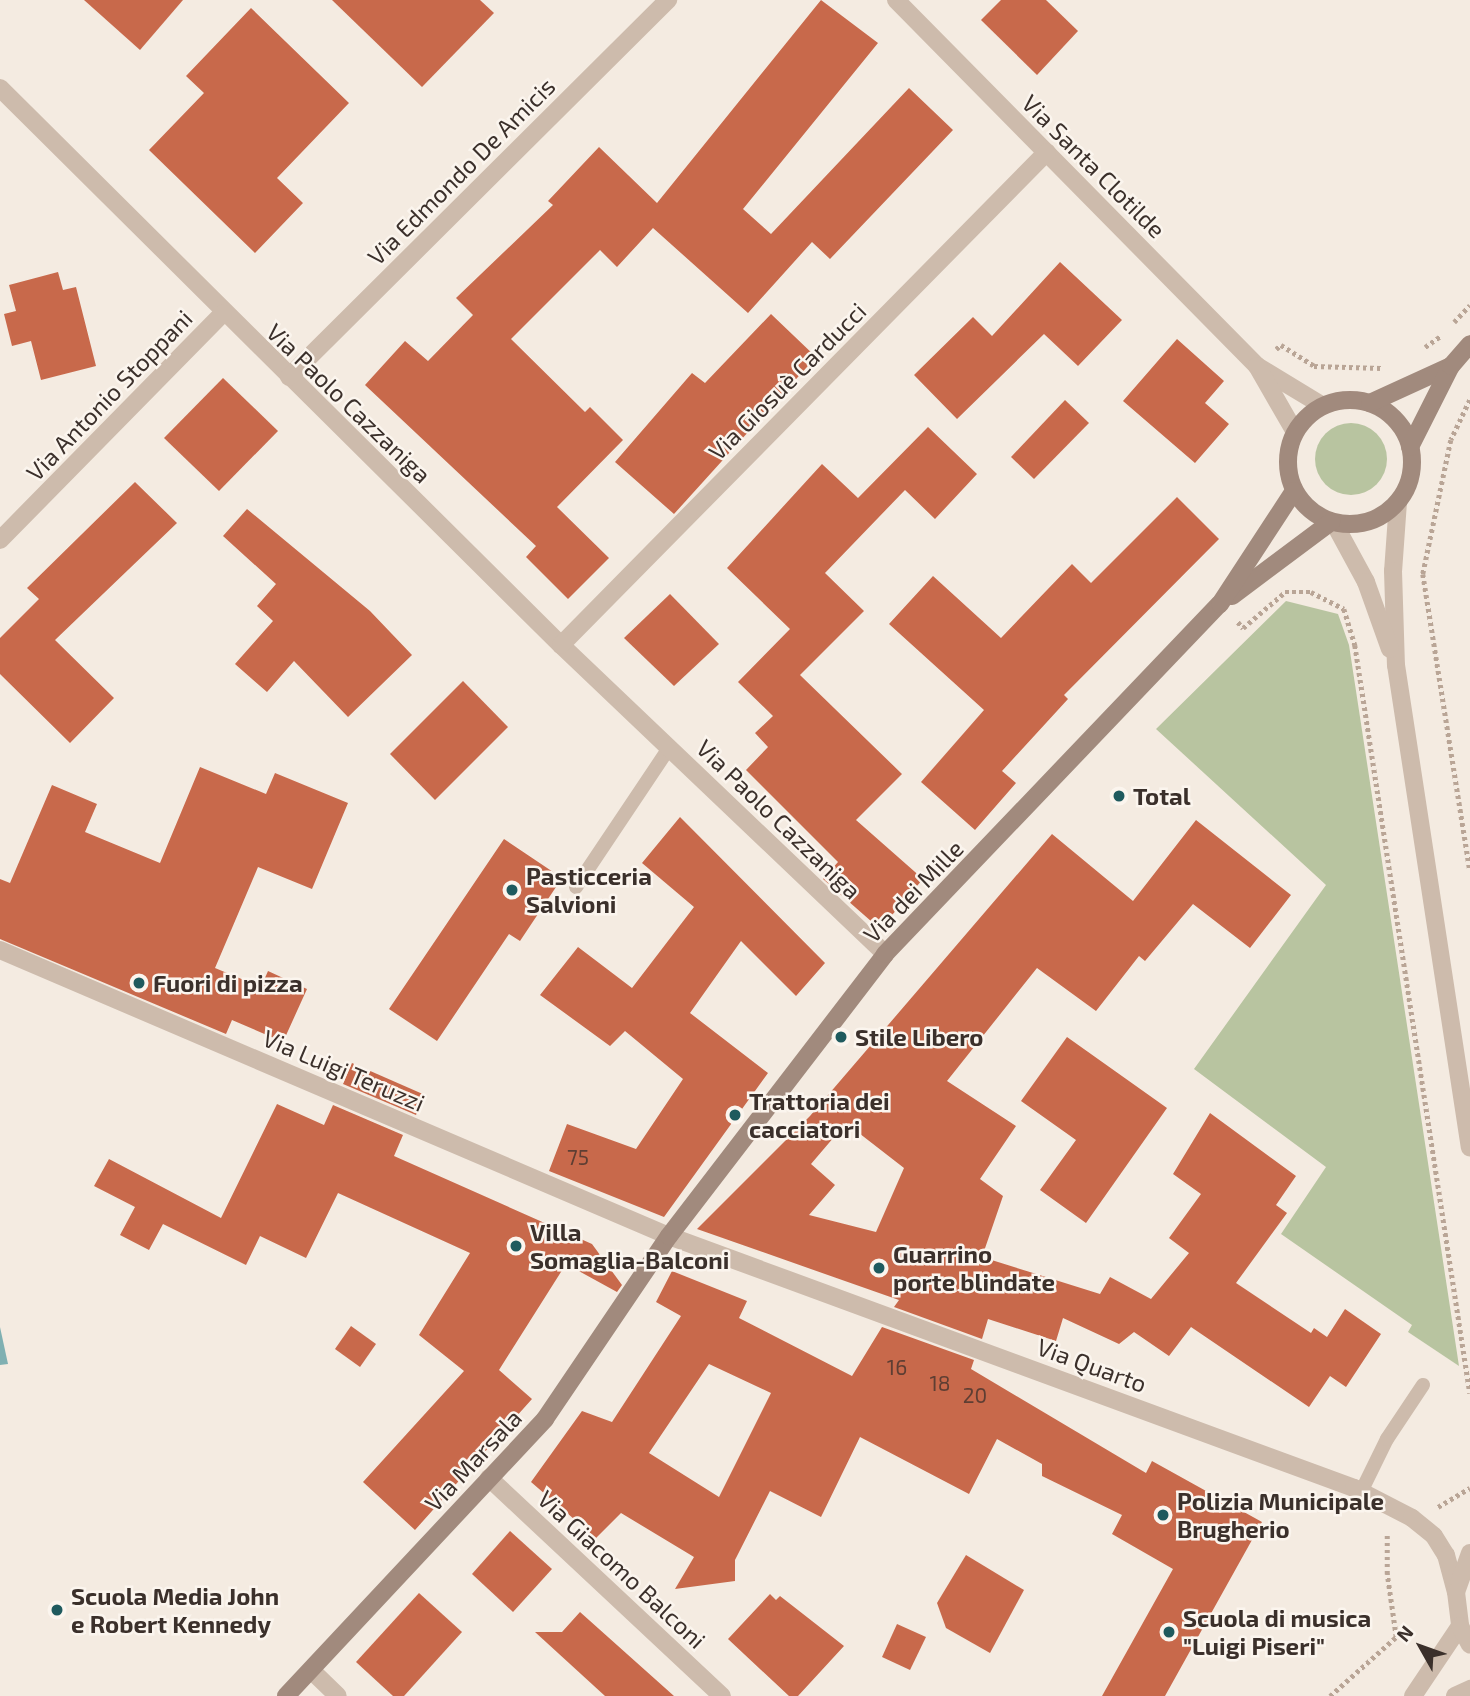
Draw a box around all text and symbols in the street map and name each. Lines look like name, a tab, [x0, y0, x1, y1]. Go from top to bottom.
street label: Via Edmondo De Amicis	[361, 71, 561, 271]
street label: Via Santa Clotilde	[1016, 88, 1172, 244]
street label: Via Giosuè Carducci	[702, 296, 872, 466]
street label: Via Antonio Stoppani	[20, 303, 198, 487]
street label: Via Paolo Cazzaniga	[261, 317, 437, 489]
street label: Via Paolo Cazzaniga	[691, 733, 867, 905]
place label: Total	[1133, 782, 1191, 810]
marker: Total	[1111, 788, 1127, 804]
street label: Via dei Mille	[857, 834, 969, 948]
place label: Pasticceria Salvioni	[526, 862, 652, 918]
marker: Pasticceria Salvioni	[504, 882, 520, 898]
place label: Fuori di pizza	[153, 969, 303, 997]
marker: Fuori di pizza	[131, 975, 147, 991]
street label: Via Luigi Teruzzi	[258, 1023, 430, 1117]
place label: Stile Libero	[855, 1023, 984, 1051]
marker: Stile Libero	[833, 1029, 849, 1045]
place label: Trattoria dei cacciatori	[749, 1087, 890, 1143]
marker: Trattoria dei cacciatori	[727, 1107, 743, 1123]
house number: 75	[567, 1144, 589, 1170]
place label: Villa Somaglia-Balconi	[530, 1218, 729, 1274]
marker: Villa Somaglia-Balconi	[508, 1238, 524, 1254]
place label: Guarrino porte blindate	[893, 1240, 1055, 1296]
marker: Guarrino porte blindate	[871, 1260, 887, 1276]
street label: Via Quarto	[1033, 1332, 1151, 1398]
house number: 16	[887, 1354, 907, 1380]
house number: 18	[929, 1370, 951, 1396]
house number: 20	[963, 1382, 987, 1408]
street label: Via Marsala	[419, 1403, 527, 1517]
street label: Via Giacomo Balconi	[532, 1484, 712, 1654]
place label: Polizia Municipale Brugherio	[1177, 1487, 1384, 1543]
marker: Polizia Municipale Brugherio	[1155, 1507, 1171, 1523]
place label: Scuola Media John e Robert Kennedy	[71, 1582, 280, 1638]
marker: Scuola Media John e Robert Kennedy	[49, 1602, 65, 1618]
place label: Scuola di musica "Luigi Piseri"	[1183, 1604, 1371, 1660]
north arrow	[1386, 1612, 1456, 1682]
text: N	[1391, 1621, 1418, 1646]
marker: Scuola di musica "Luigi Piseri"	[1161, 1624, 1177, 1640]

